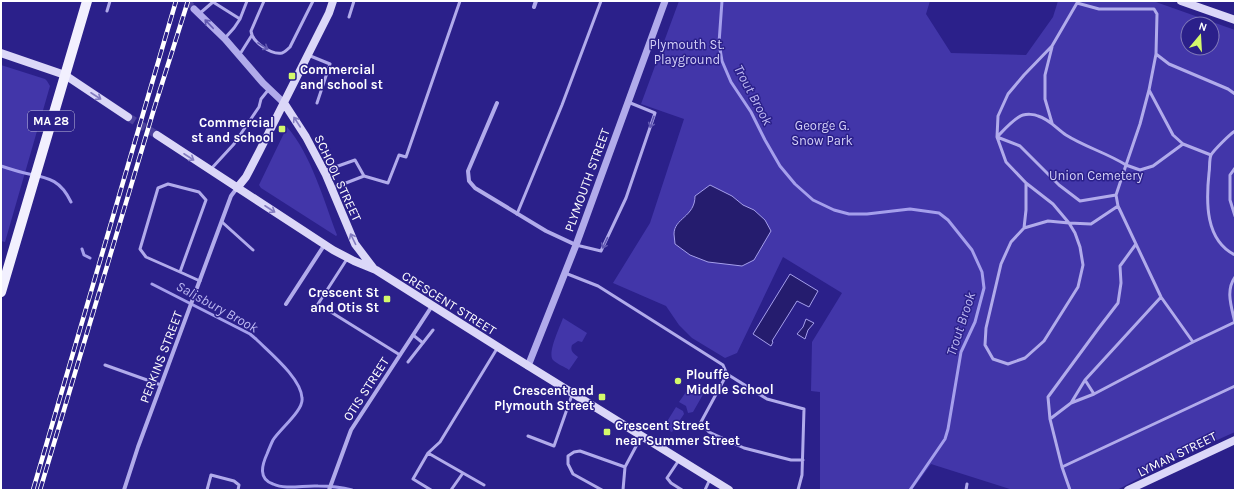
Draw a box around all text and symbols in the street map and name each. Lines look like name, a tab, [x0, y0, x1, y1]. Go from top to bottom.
north arrow	[1180, 16, 1220, 56]
one-way arrow	[204, 19, 214, 29]
text: N	[1197, 20, 1209, 34]
park label: Plymouth St. Playground	[650, 37, 724, 67]
one-way arrow	[257, 43, 269, 51]
place label: Commercial and school st	[300, 62, 383, 92]
water label: Trout Brook	[730, 62, 776, 129]
marker: Commercial and school st	[287, 71, 297, 81]
one-way arrow	[90, 92, 101, 100]
road number: MA 28	[28, 111, 74, 131]
place label: Commercial st and school	[191, 115, 274, 145]
one-way arrow	[648, 115, 656, 127]
one-way arrow	[292, 116, 300, 128]
park label: George G. Snow Park	[791, 118, 853, 148]
marker: Commercial st and school	[277, 124, 287, 134]
street label: PLYMOUTH STREET	[561, 126, 613, 234]
street label: SCHOOL STREET	[311, 132, 365, 224]
one-way arrow	[183, 153, 194, 161]
park label: Union Cemetery	[1049, 168, 1143, 183]
one-way arrow	[264, 206, 276, 214]
one-way arrow	[349, 233, 356, 245]
one-way arrow	[601, 236, 608, 248]
street label: CRESCENT STREET	[399, 268, 499, 338]
water label: Salisbury Brook	[173, 278, 262, 337]
place label: Crescent St and Otis St	[308, 285, 379, 315]
water label: Trout Brook	[943, 289, 980, 358]
marker: Crescent St and Otis St	[382, 294, 392, 304]
street label: PERKINS STREET	[137, 308, 186, 405]
street label: OTIS STREET	[340, 354, 392, 424]
place label: Plouffe Middle School	[686, 367, 774, 397]
marker: Plouffe Middle School	[673, 376, 683, 386]
place label: Crescent and Plymouth Street	[494, 383, 594, 413]
marker: Crescent and Plymouth Street	[597, 392, 607, 402]
place label: Crescent Street near Summer Street	[615, 418, 740, 448]
marker: Crescent Street near Summer Street	[602, 427, 612, 437]
street label: LYMAN STREET	[1135, 428, 1219, 480]

